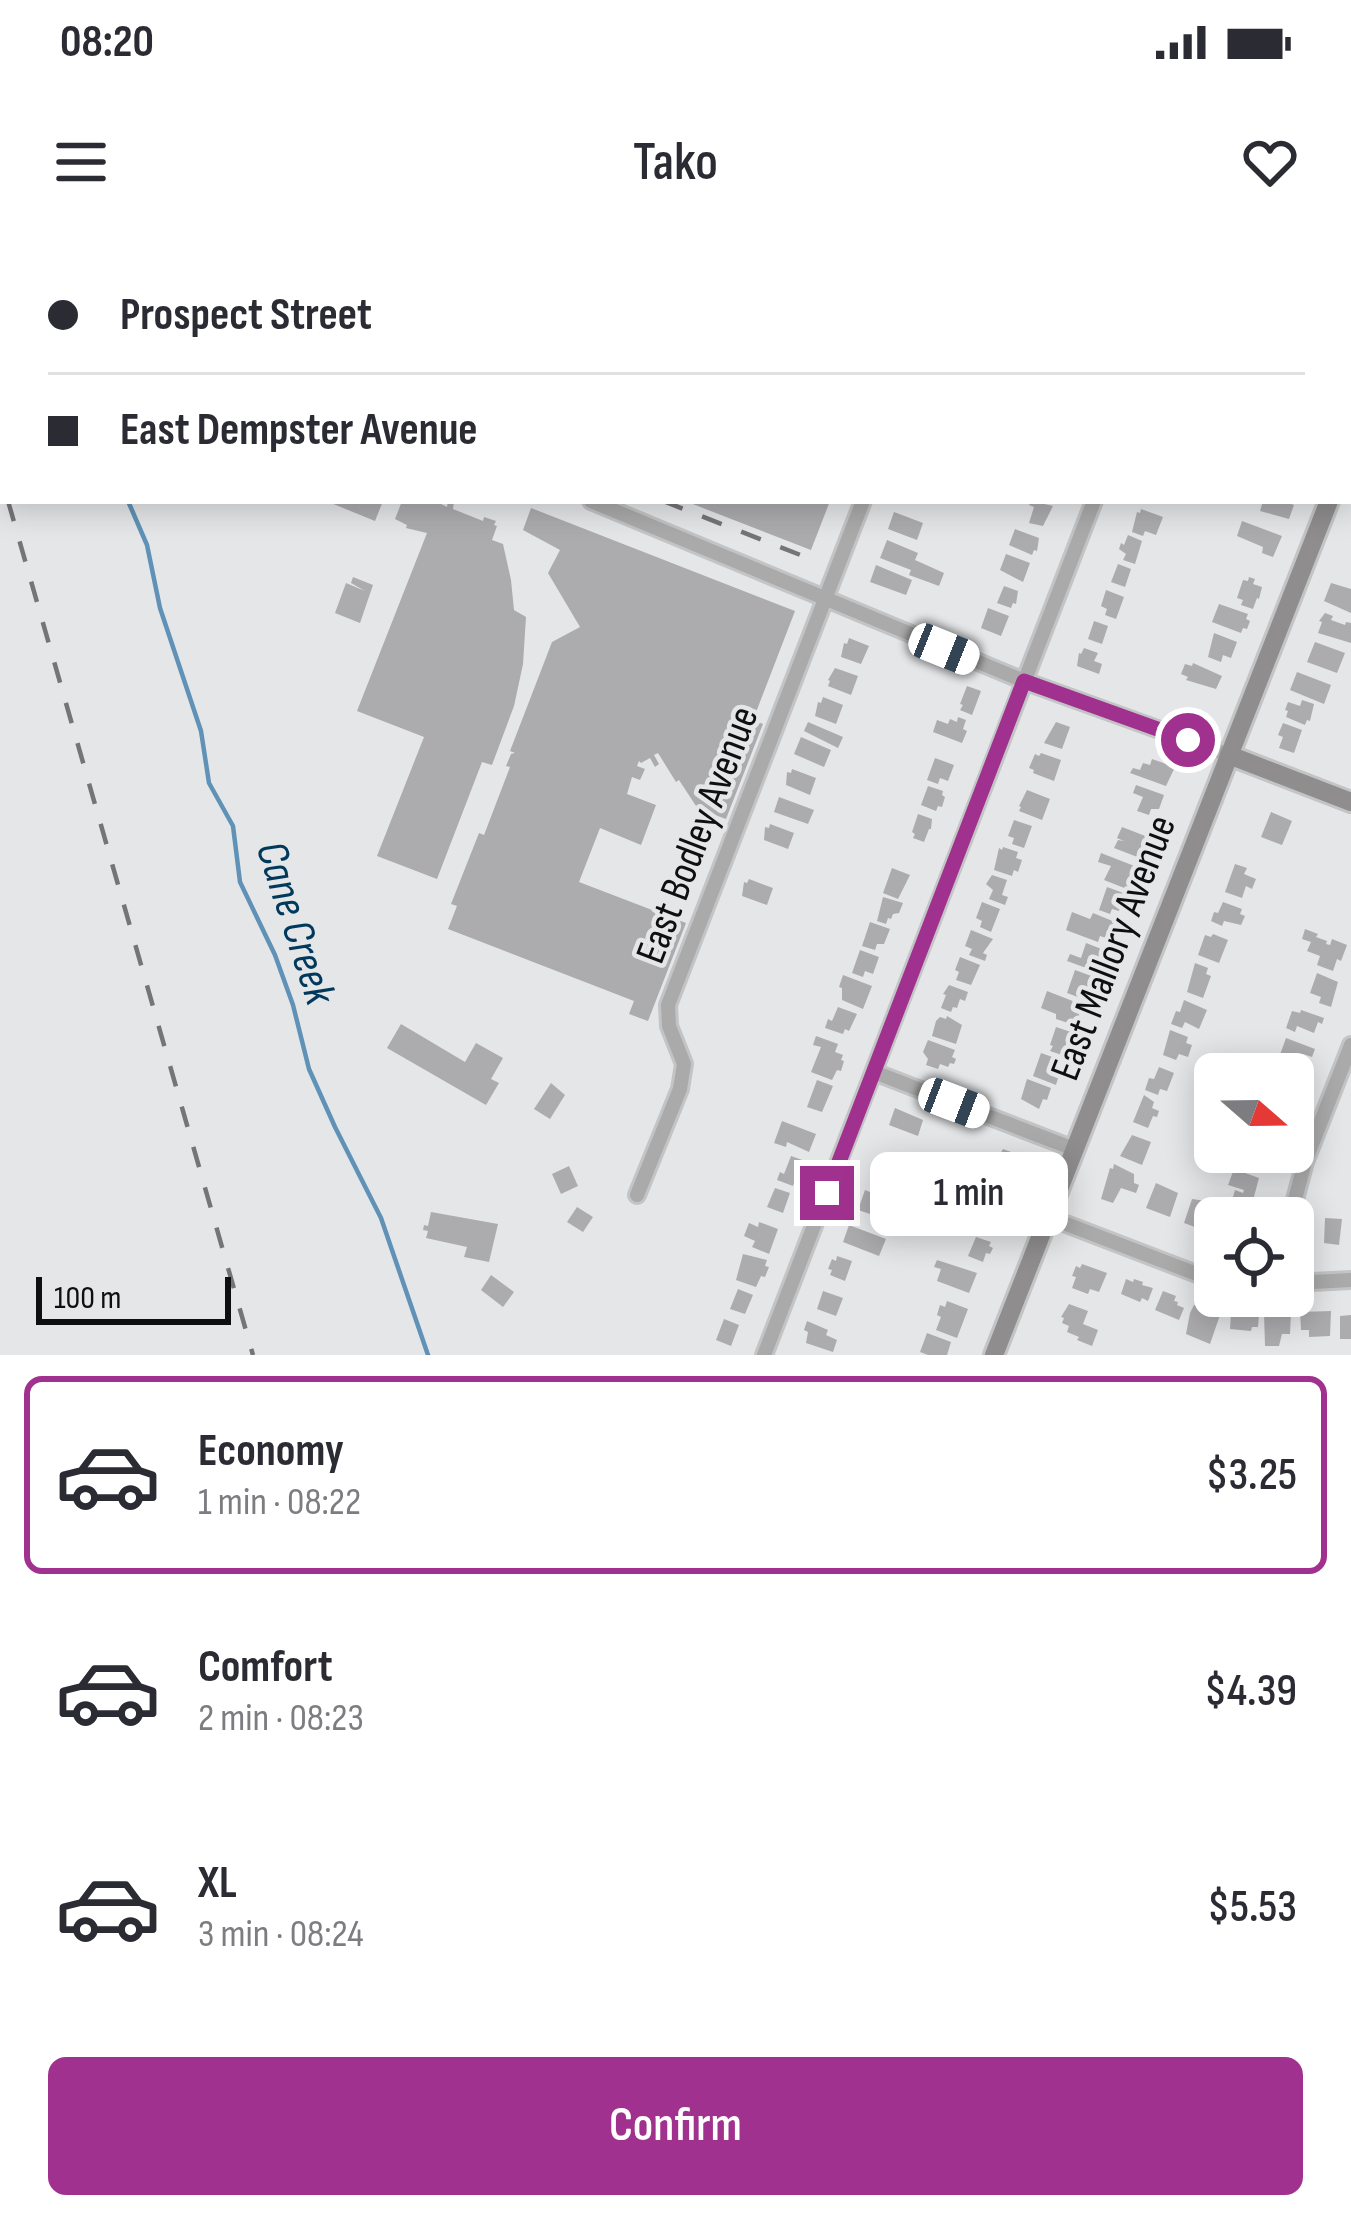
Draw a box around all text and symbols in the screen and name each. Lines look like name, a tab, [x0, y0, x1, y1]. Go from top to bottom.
text: 08:20	[60, 15, 154, 70]
icon: menu	[48, 129, 114, 195]
icon: heart	[1237, 129, 1303, 195]
text: Tako	[633, 130, 718, 195]
text: Prospect Street	[120, 288, 372, 343]
text: East Dempster Avenue	[120, 403, 478, 458]
car	[904, 619, 984, 679]
street label: East Bodley Avenue	[626, 699, 770, 971]
route start	[1161, 713, 1215, 767]
street label: East Mallory Avenue	[1040, 808, 1188, 1088]
water label: Cane Creek	[243, 835, 347, 1012]
north arrow	[1194, 1053, 1314, 1173]
map controls	[1194, 1053, 1314, 1317]
car	[914, 1073, 994, 1133]
callout: 1 min	[869, 1151, 1067, 1235]
route end	[800, 1166, 854, 1220]
text: 1 min	[934, 1170, 1004, 1217]
button: locate	[1194, 1197, 1314, 1317]
scale bar	[36, 1271, 231, 1324]
text: 100 m	[54, 1278, 121, 1318]
icon: car	[54, 1421, 162, 1529]
text: Economy	[198, 1424, 344, 1479]
text: $3.25	[1206, 1448, 1297, 1503]
text: 1 min · 08:22	[198, 1479, 361, 1526]
icon: car	[54, 1637, 162, 1745]
text: Comfort	[198, 1640, 333, 1695]
text: $4.39	[1204, 1664, 1297, 1719]
text: 2 min · 08:23	[198, 1695, 364, 1742]
icon: car	[54, 1853, 162, 1961]
text: XL	[198, 1856, 237, 1911]
text: $5.53	[1207, 1880, 1297, 1935]
text: 3 min · 08:24	[198, 1911, 364, 1958]
button: Confirm	[48, 2057, 1303, 2195]

